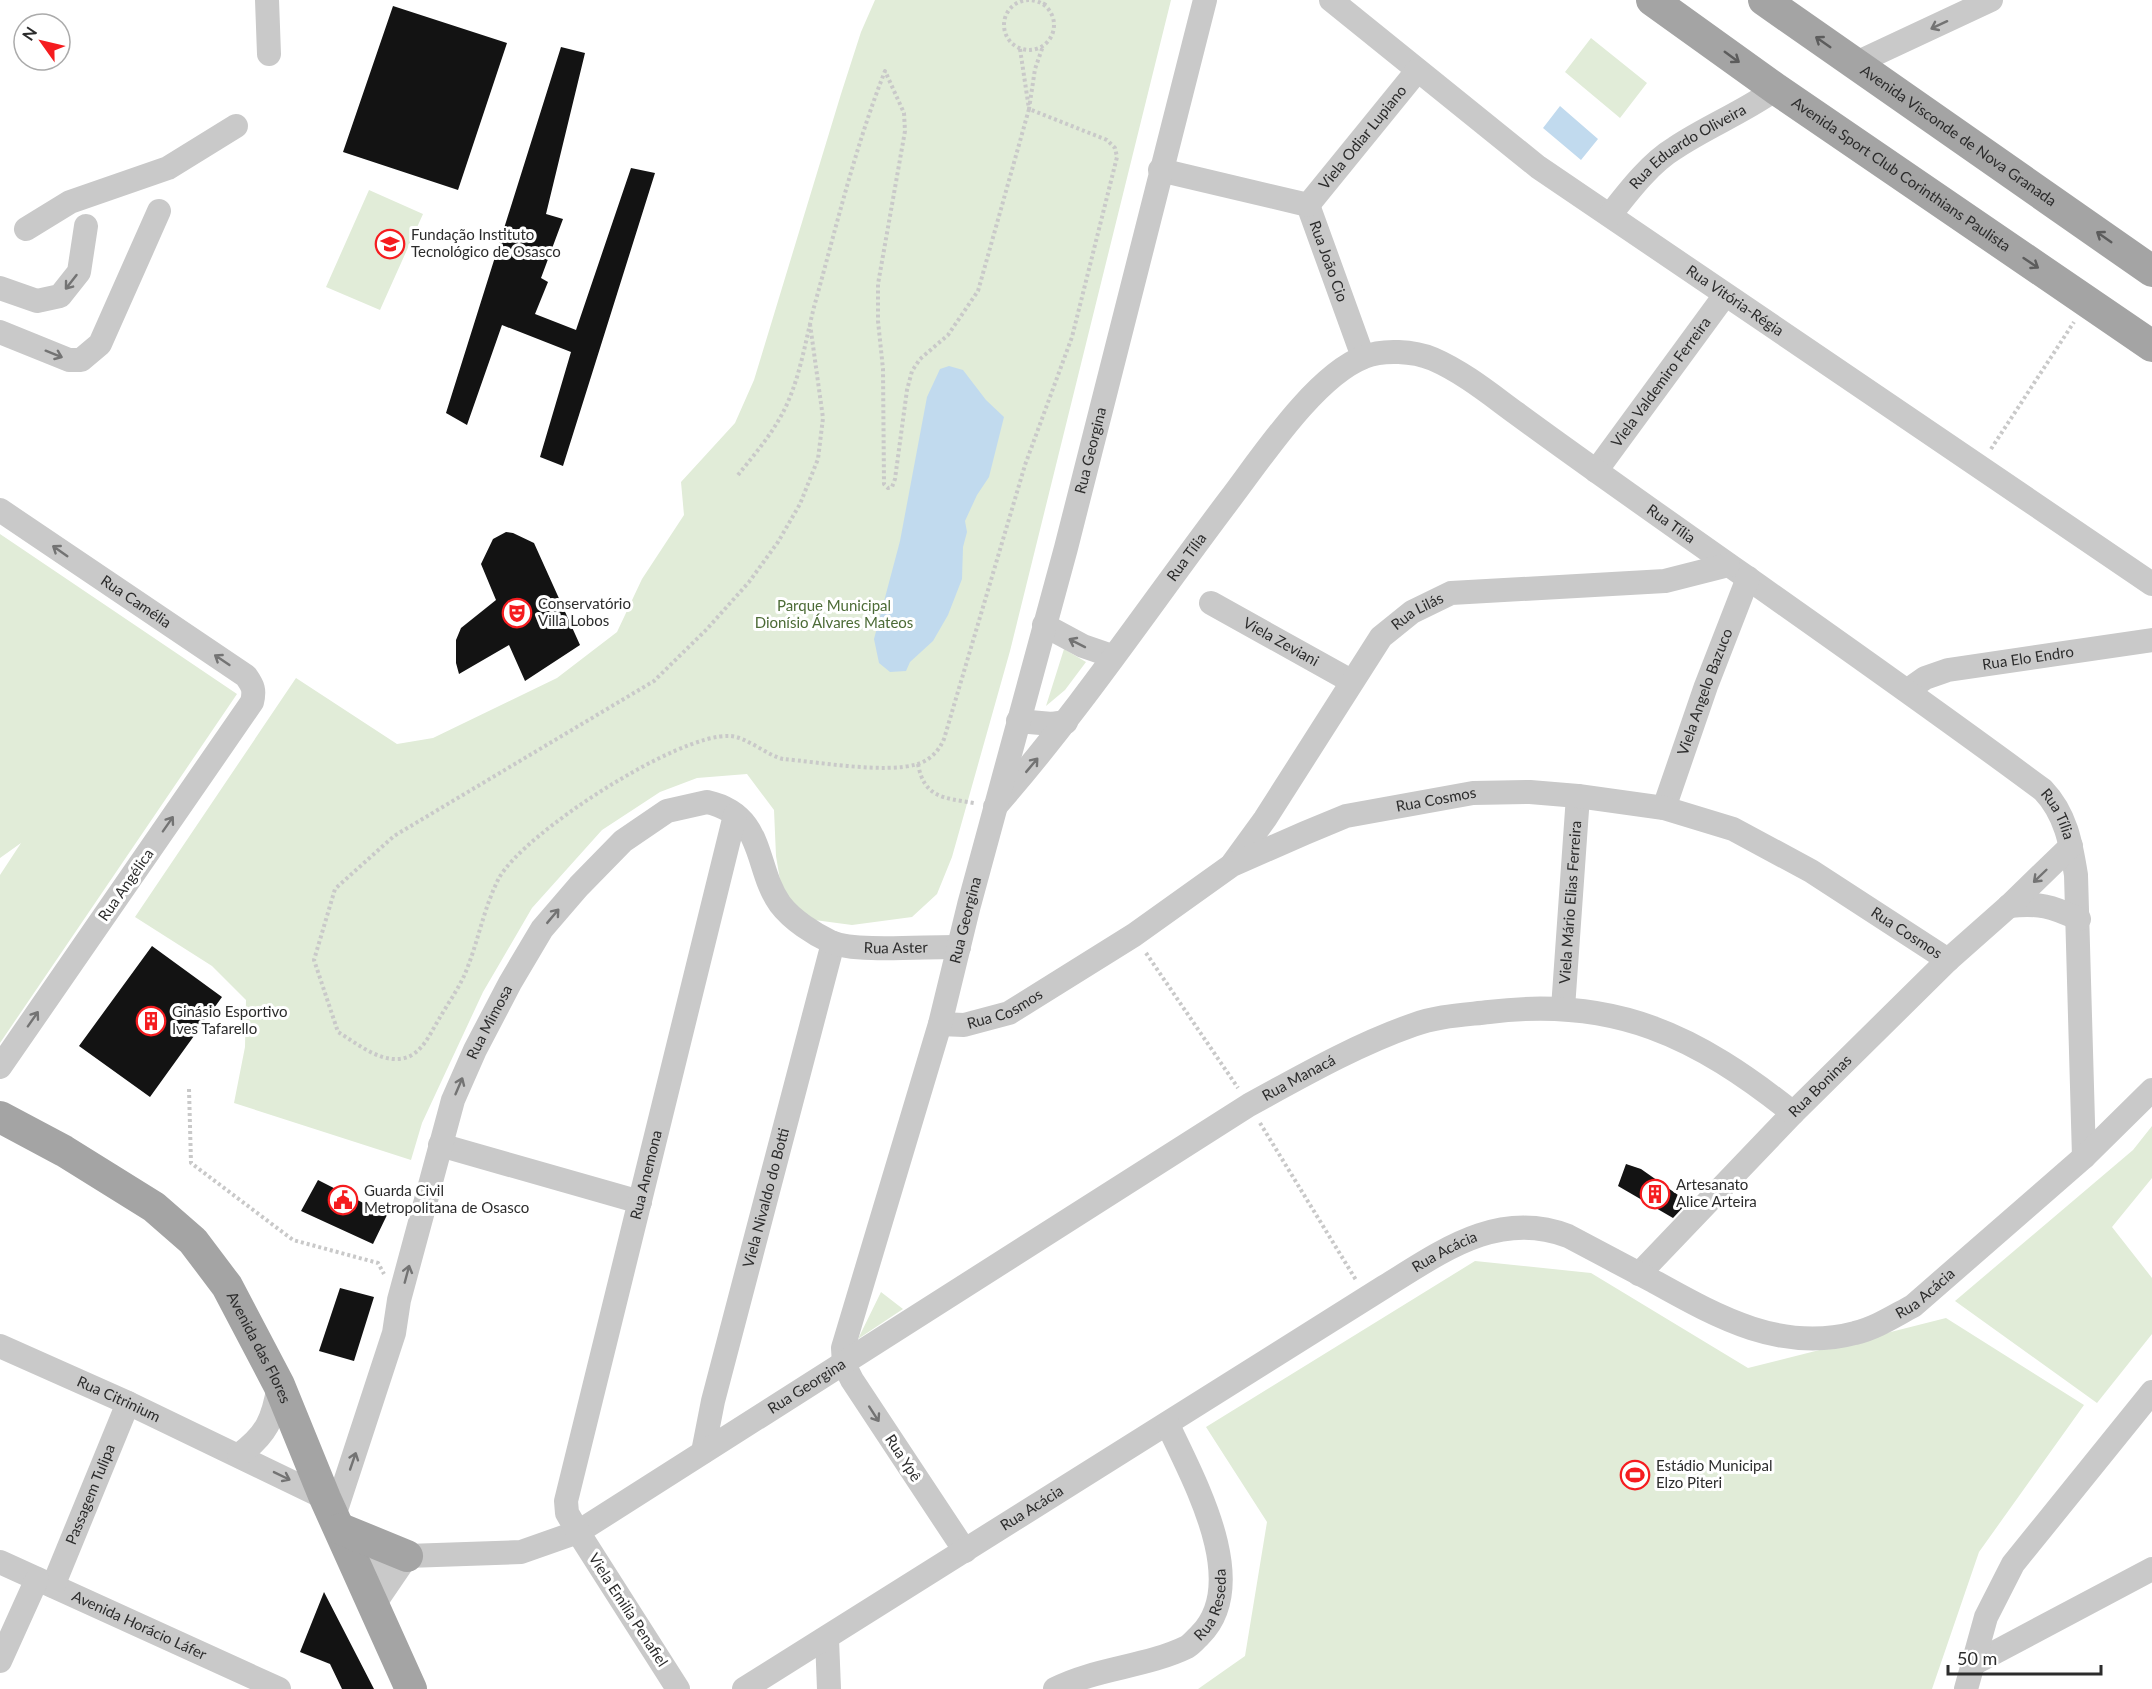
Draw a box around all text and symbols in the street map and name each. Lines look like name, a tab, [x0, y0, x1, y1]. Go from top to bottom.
north arrow	[12, 12, 72, 72]
one-way arrow	[1930, 20, 1948, 32]
text: N	[18, 23, 40, 44]
one-way arrow	[1816, 36, 1832, 48]
one-way arrow	[1723, 51, 1739, 63]
street label: Avenida Visconde de Nova Granada	[1858, 60, 2060, 209]
street label: Viela Odiar Lupiano	[1314, 81, 1410, 193]
street label: Avenida Sport Club Corinthians Paulista	[1789, 93, 2014, 255]
street label: Rua Eduardo Oliveira	[1625, 100, 1749, 192]
street label: Rua João Cio	[1306, 218, 1352, 304]
place label: Fundação Instituto Tecnológico de Osasco	[411, 225, 561, 260]
school or university icon: Fundação Instituto Tecnológico de Osasco	[374, 228, 406, 260]
one-way arrow	[2096, 231, 2113, 243]
one-way arrow	[2022, 257, 2039, 269]
street label: Rua Vitória-Régia	[1683, 261, 1788, 339]
one-way arrow	[65, 273, 78, 289]
street label: Viela Valdemiro Ferreira	[1607, 313, 1714, 450]
one-way arrow	[45, 349, 63, 360]
street label: Rua Georgina	[1070, 405, 1109, 496]
street label: Rua Tília	[1644, 500, 1699, 546]
street label: Rua Tília	[1162, 529, 1210, 584]
one-way arrow	[53, 545, 69, 557]
street label: Rua Camélia	[98, 571, 175, 631]
street label: Rua Lilás	[1387, 588, 1446, 633]
place label: Conservatório Villa Lobos	[538, 594, 631, 629]
park label: Parque Municipal Dionísio Álvares Mateos	[755, 596, 913, 631]
theatre icon: Conservatório Villa Lobos	[501, 597, 533, 629]
street label: Viela Zeviani	[1240, 613, 1322, 669]
street label: Viela Angelo Bazuco	[1673, 626, 1736, 758]
one-way arrow	[1069, 636, 1087, 648]
street label: Rua Elo Endro	[1981, 642, 2075, 673]
one-way arrow	[214, 653, 231, 665]
one-way arrow	[1025, 757, 1038, 773]
street label: Rua Cosmos	[1394, 783, 1477, 815]
street label: Rua Tília	[2038, 784, 2079, 841]
one-way arrow	[162, 816, 174, 833]
street label: Viela Mário Elias Ferreira	[1555, 820, 1584, 984]
street label: Rua Angélica	[94, 845, 157, 924]
one-way arrow	[2033, 869, 2048, 883]
street label: Rua Georgina	[945, 875, 984, 965]
street label: Rua Cosmos	[1868, 903, 1946, 962]
one-way arrow	[547, 908, 560, 924]
street label: Rua Aster	[863, 937, 929, 956]
street label: Rua Mimosa	[462, 982, 515, 1062]
street label: Rua Cosmos	[965, 984, 1045, 1032]
place label: Ginásio Esportivo Ives Tafarello	[172, 1002, 287, 1037]
building icon: Ginásio Esportivo Ives Tafarello	[135, 1005, 167, 1037]
one-way arrow	[27, 1011, 39, 1028]
street label: Rua Manacá	[1259, 1050, 1338, 1104]
street label: Rua Boninas	[1784, 1051, 1855, 1120]
one-way arrow	[454, 1078, 465, 1096]
street label: Viela Nivaldo do Botti	[738, 1126, 792, 1269]
street label: Rua Anemona	[626, 1128, 665, 1221]
place label: Artesanato Alice Arteira	[1676, 1175, 1757, 1210]
building icon: Artesanato Alice Arteira	[1639, 1178, 1671, 1210]
place label: Guarda Civil Metropolitana de Osasco	[364, 1181, 529, 1216]
public building icon: Guarda Civil Metropolitana de Osasco	[327, 1184, 359, 1216]
street label: Rua Acácia	[1408, 1227, 1479, 1275]
street label: Rua Acácia	[1892, 1264, 1958, 1322]
one-way arrow	[402, 1265, 414, 1284]
street label: Avenida das Flores	[224, 1288, 295, 1406]
street label: Rua Georgina	[764, 1354, 848, 1417]
street label: Rua Citrinium	[75, 1372, 164, 1425]
one-way arrow	[868, 1405, 880, 1422]
street label: Rua Ypê	[882, 1430, 926, 1484]
street label: Passagem Tulipa	[61, 1441, 118, 1547]
one-way arrow	[348, 1452, 359, 1471]
place label: Estádio Municipal Elzo Piteri	[1656, 1456, 1773, 1491]
sports icon: Estádio Municipal Elzo Piteri	[1619, 1459, 1651, 1491]
one-way arrow	[272, 1471, 290, 1483]
street label: Rua Acácia	[996, 1481, 1066, 1534]
street label: Viela Emilia Penafiel	[585, 1549, 672, 1670]
street label: Rua Reseda	[1190, 1568, 1229, 1644]
street label: Avenida Horácio Láfer	[70, 1586, 210, 1663]
scale bar	[1948, 1638, 2101, 1676]
text: 50 m	[1957, 1647, 1997, 1669]

